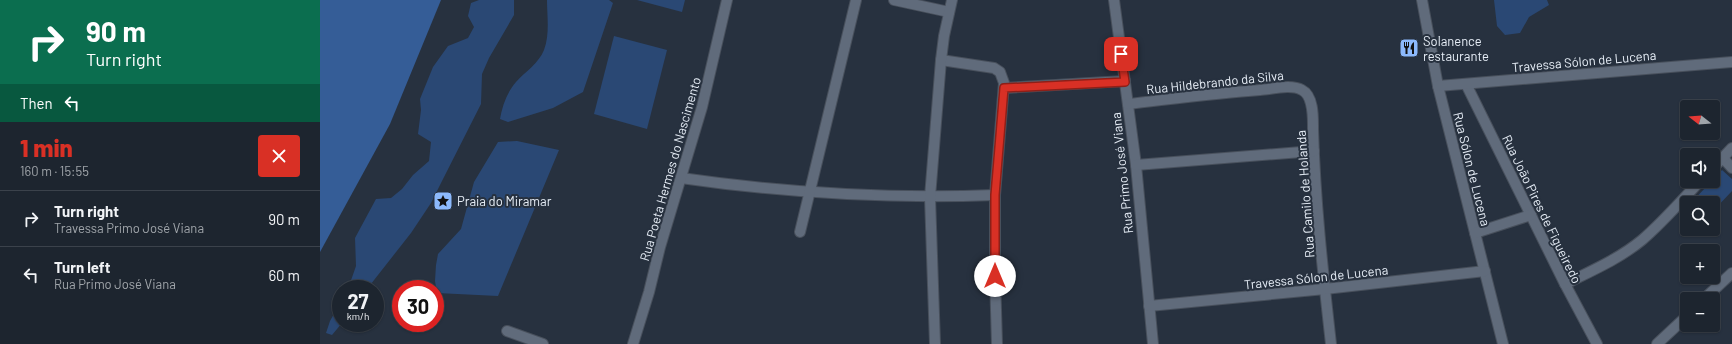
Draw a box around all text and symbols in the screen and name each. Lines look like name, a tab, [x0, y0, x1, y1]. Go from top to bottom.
text: 90 m	[86, 14, 146, 48]
icon: right	[20, 16, 72, 68]
place label: Solanence restaurante	[1423, 33, 1489, 64]
pin	[1104, 37, 1138, 71]
restaurant icon: Solanence restaurante	[1398, 37, 1420, 59]
icon: arrive	[1110, 43, 1132, 65]
street label: Travessa Sólon de Lucena	[1511, 47, 1657, 75]
text: Turn right	[86, 48, 162, 70]
street label: Rua Hildebrando da Silva	[1146, 67, 1284, 97]
street label: Rua Poeta Hermes do Nascimento	[636, 75, 704, 263]
icon: left	[61, 92, 83, 114]
text: Then	[20, 94, 53, 112]
north arrow	[1680, 100, 1720, 140]
map controls	[1680, 100, 1720, 332]
street label: Rua Sólon de Lucena	[1450, 110, 1494, 228]
street label: Rua Primo José Viana	[1108, 112, 1136, 234]
street label: Rua Camilo de Holanda	[1293, 130, 1317, 258]
street label: Rua João Pires de Figueiredo	[1499, 132, 1585, 286]
text: 1 min	[20, 133, 73, 162]
button: close	[258, 135, 300, 177]
button: sound	[1680, 148, 1720, 188]
text: 160 m · 15:55	[20, 163, 89, 179]
place icon: Praia do Miramar	[432, 190, 454, 212]
place label: Praia do Miramar	[457, 193, 552, 209]
button: search	[1680, 196, 1720, 236]
text: Turn right	[54, 202, 119, 220]
icon: right	[20, 208, 42, 230]
text: 90 m	[268, 210, 300, 228]
text: Travessa Primo José Viana	[54, 220, 204, 236]
button: +	[1680, 244, 1720, 284]
position arrow	[974, 255, 1016, 297]
text: Turn left	[54, 258, 110, 276]
street label: Travessa Sólon de Lucena	[1243, 261, 1389, 293]
icon: left	[20, 264, 42, 286]
text: 60 m	[268, 266, 300, 284]
text: Rua Primo José Viana	[54, 276, 176, 292]
speed limit sign: 30	[392, 280, 444, 332]
text: 27	[347, 289, 369, 313]
button: −	[1680, 292, 1720, 332]
text: km/h	[347, 310, 369, 322]

